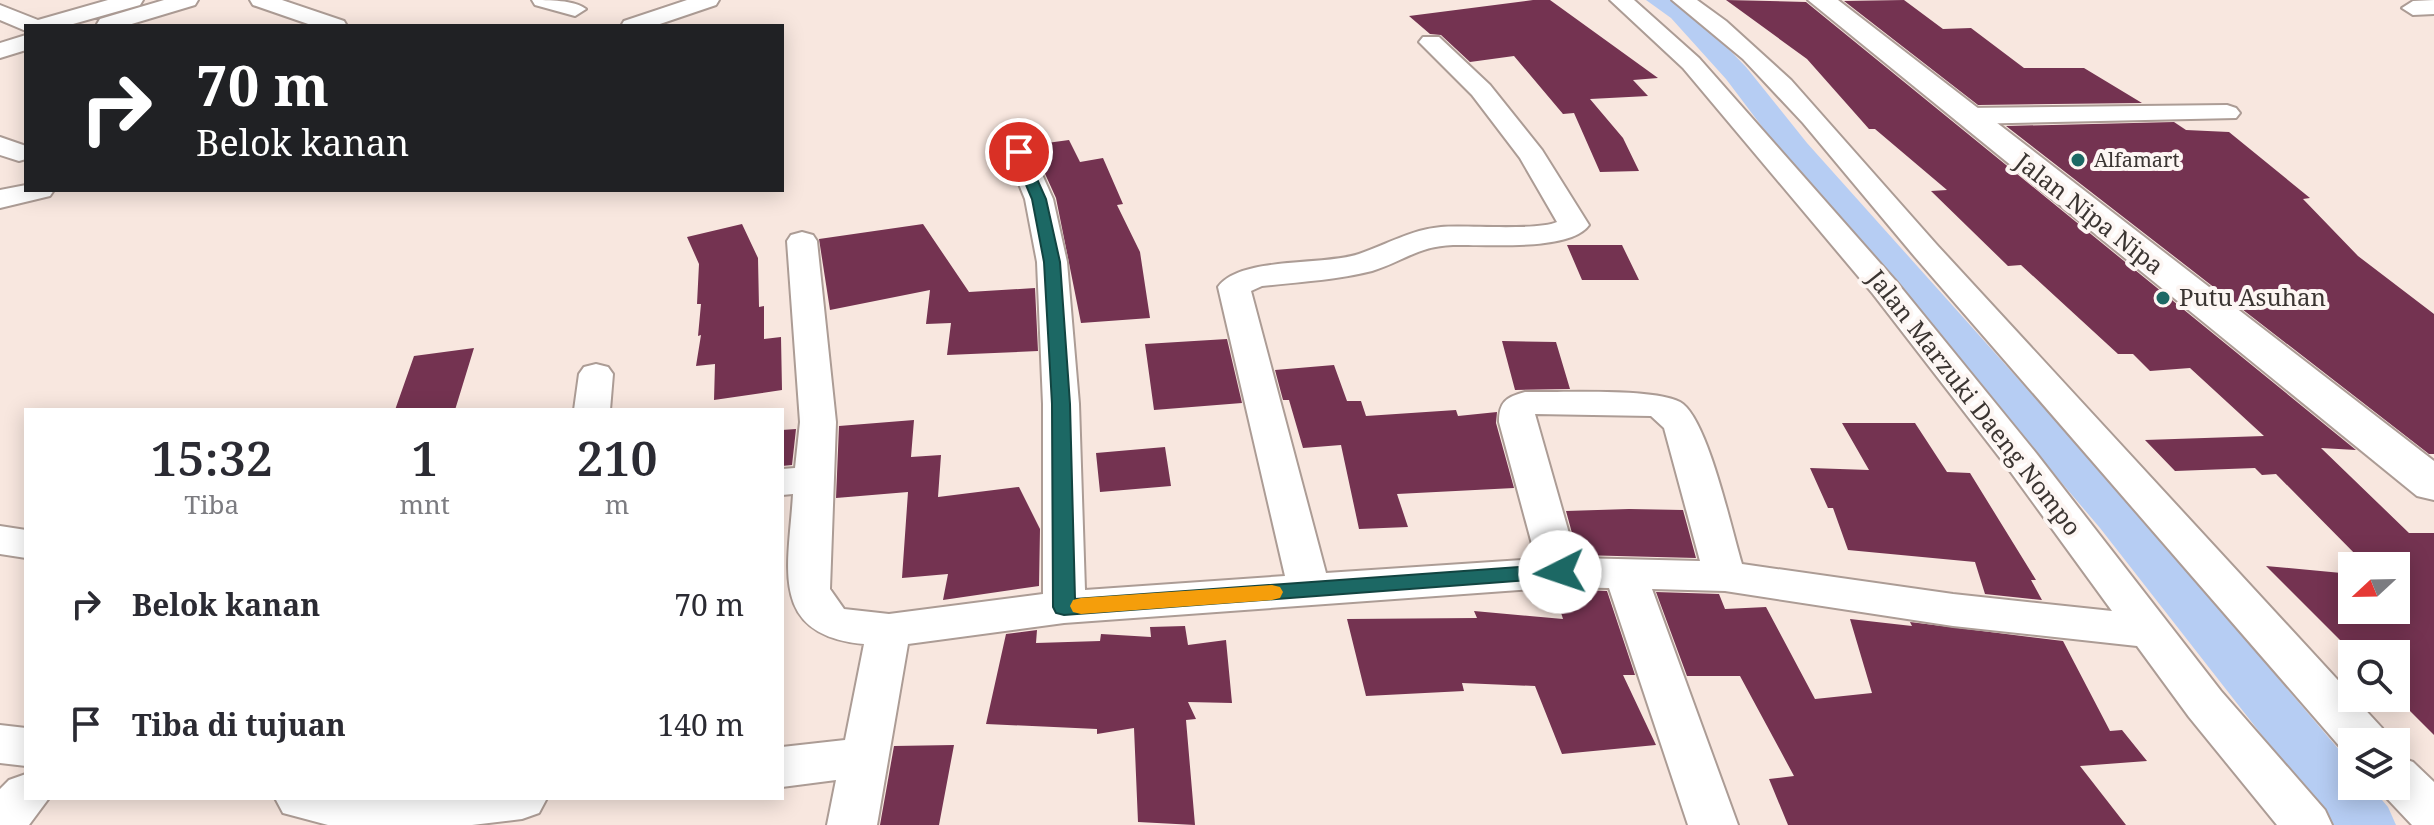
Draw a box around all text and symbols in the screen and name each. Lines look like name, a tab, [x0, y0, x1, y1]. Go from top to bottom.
text: 70 m	[196, 46, 329, 122]
icon: right	[64, 56, 168, 160]
text: Belok kanan	[196, 118, 409, 167]
pin	[985, 118, 1053, 186]
icon: arrive	[997, 130, 1041, 174]
street label: Jalan Nipa Nipa	[2008, 144, 2171, 281]
place label: Alfamart	[2094, 146, 2180, 173]
marker: Alfamart	[2069, 151, 2087, 169]
street label: Jalan Marzuki Daeng Nompo	[1860, 261, 2090, 542]
place label: Putu Asuhan	[2179, 280, 2326, 313]
marker: Putu Asuhan	[2154, 289, 2172, 307]
text: 15:32	[151, 425, 273, 490]
text: 1	[411, 425, 438, 490]
text: 210	[576, 425, 657, 490]
text: Tiba	[184, 486, 239, 522]
text: mnt	[399, 486, 450, 522]
text: m	[605, 486, 629, 522]
position arrow	[1518, 530, 1602, 614]
north arrow	[2338, 552, 2410, 624]
map controls	[2338, 552, 2410, 800]
icon: right	[64, 582, 108, 626]
text: Belok kanan	[132, 584, 320, 625]
text: 70 m	[674, 584, 744, 625]
button: search	[2338, 640, 2410, 712]
icon: arrive	[64, 702, 108, 746]
text: Tiba di tujuan	[132, 704, 346, 745]
text: 140 m	[658, 704, 744, 745]
button: layers	[2338, 728, 2410, 800]

